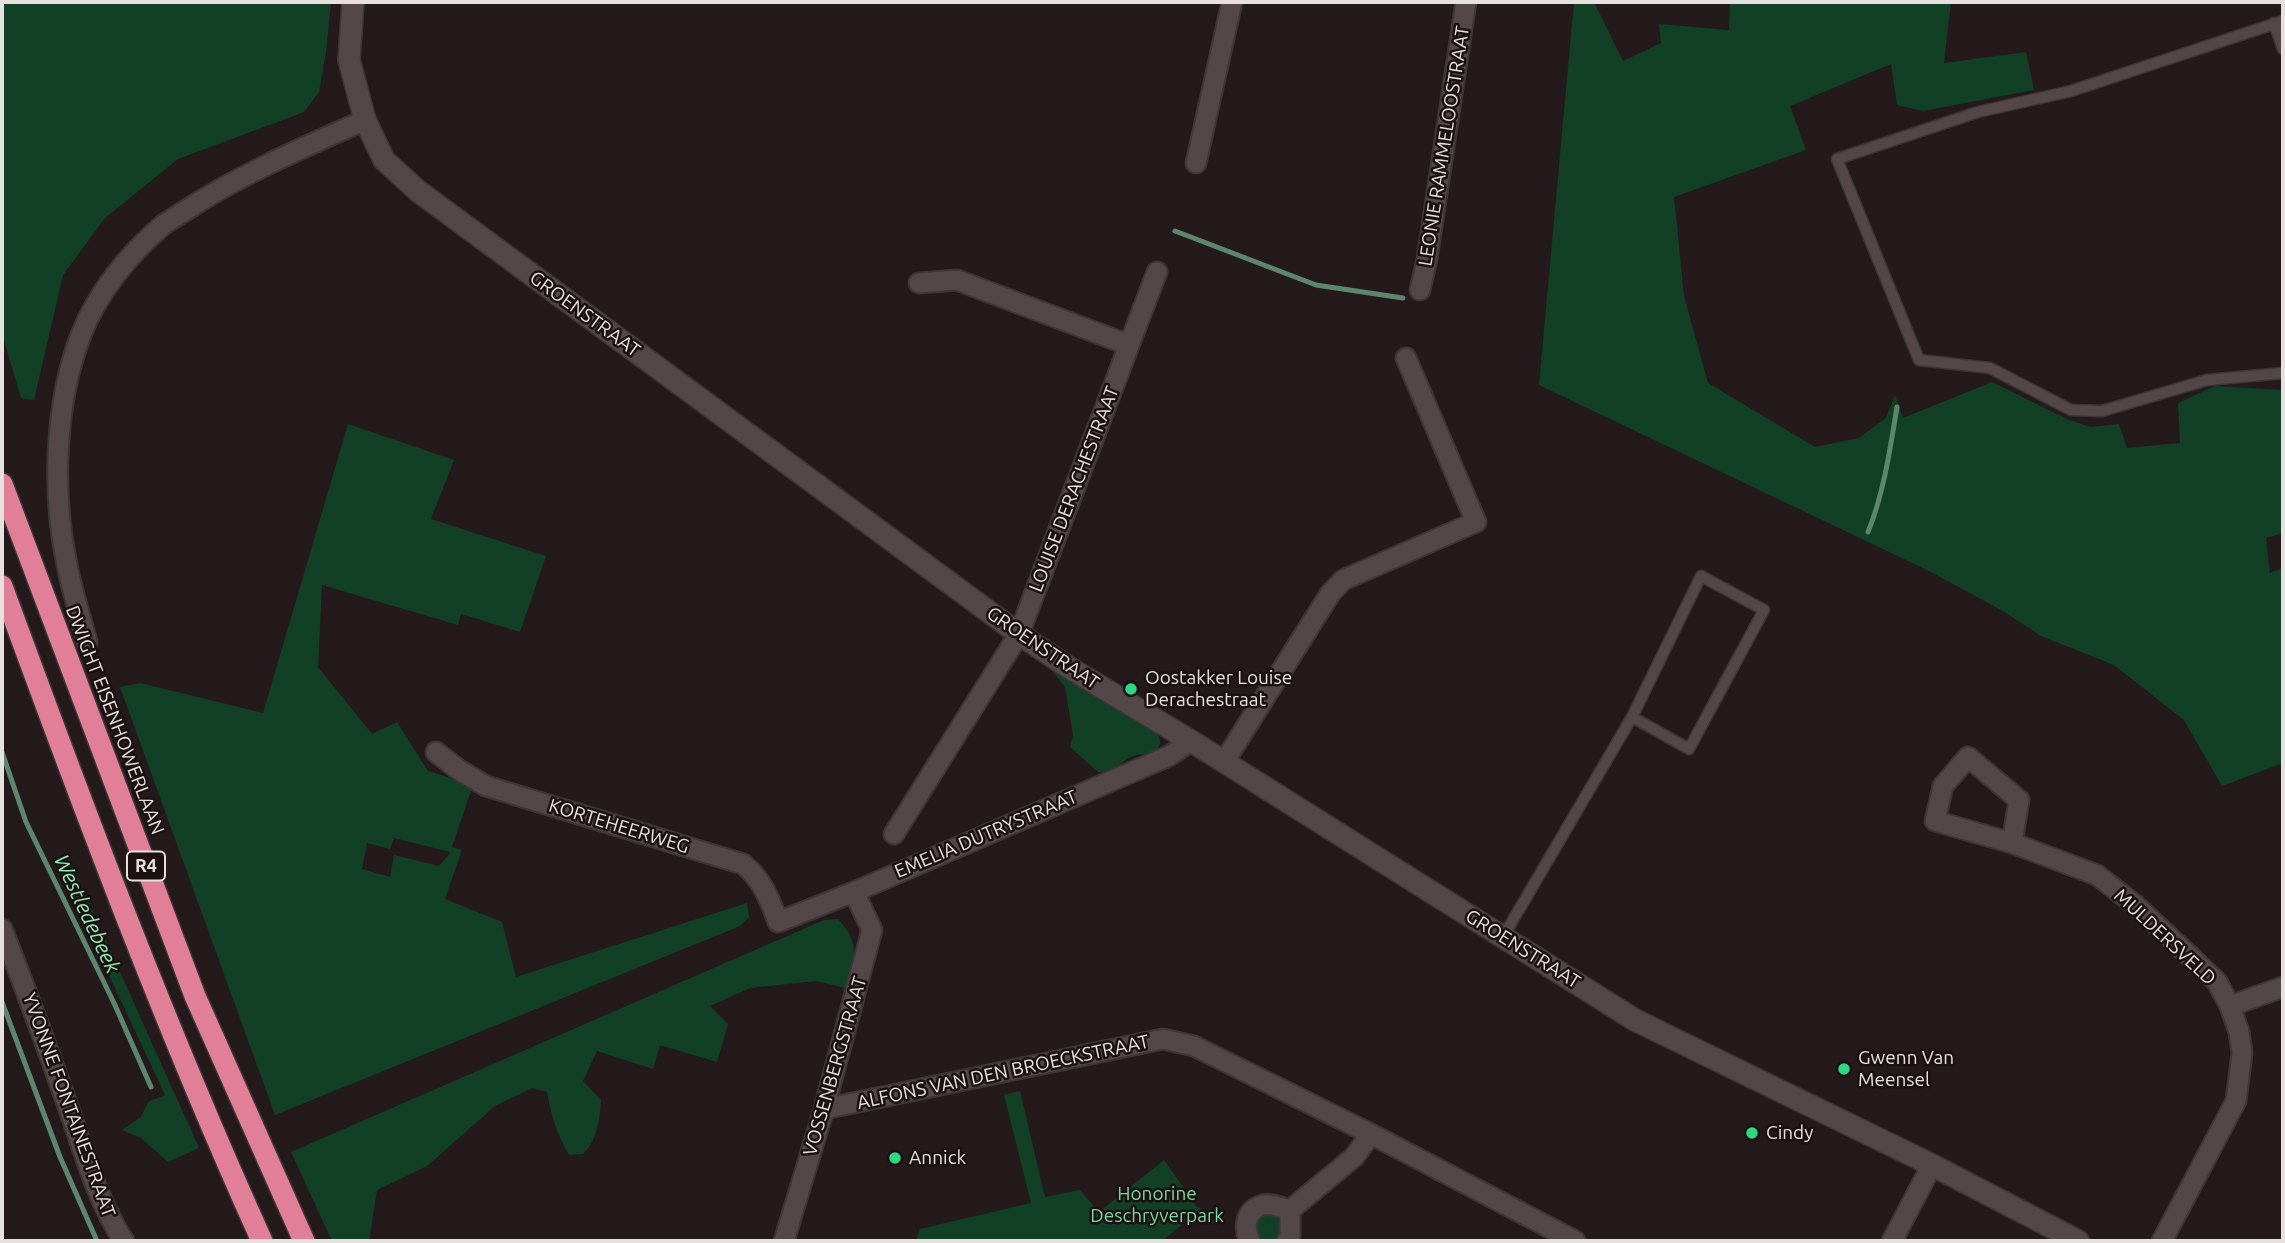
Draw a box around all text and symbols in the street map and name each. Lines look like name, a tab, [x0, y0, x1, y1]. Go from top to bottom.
street label: LEONIE RAMMELOOSTRAAT	[1414, 24, 1474, 268]
street label: GROENSTRAAT	[525, 266, 645, 362]
street label: LOUISE DERACHESTRAAT	[1024, 383, 1124, 595]
street label: DWIGHT EISENHOWERLAAN	[61, 602, 169, 838]
street label: GROENSTRAAT	[982, 602, 1104, 694]
place label: Oostakker Louise Derachestraat	[1145, 667, 1292, 711]
marker: Oostakker Louise Derachestraat	[1123, 681, 1139, 697]
street label: EMELIA DUTRYSTRAAT	[891, 785, 1081, 883]
street label: KORTEHEERWEG	[546, 794, 692, 858]
water label: Westledebeek	[49, 851, 125, 977]
road number: R4	[127, 852, 165, 880]
street label: MULDERSVELD	[2109, 884, 2221, 990]
street label: GROENSTRAAT	[1461, 905, 1585, 993]
street label: VOSSENBERGSTRAAT	[798, 974, 872, 1158]
street label: YVONNE FONTAINESTRAAT	[18, 990, 120, 1220]
street label: ALFONS VAN DEN BROECKSTRAAT	[855, 1030, 1151, 1114]
place label: Gwenn Van Meensel	[1858, 1047, 1954, 1091]
marker: Gwenn Van Meensel	[1836, 1061, 1852, 1077]
place label: Cindy	[1766, 1122, 1813, 1144]
marker: Cindy	[1744, 1125, 1760, 1141]
place label: Annick	[909, 1147, 966, 1169]
marker: Annick	[887, 1150, 903, 1166]
park label: Honorine Deschryverpark	[1090, 1183, 1224, 1227]

